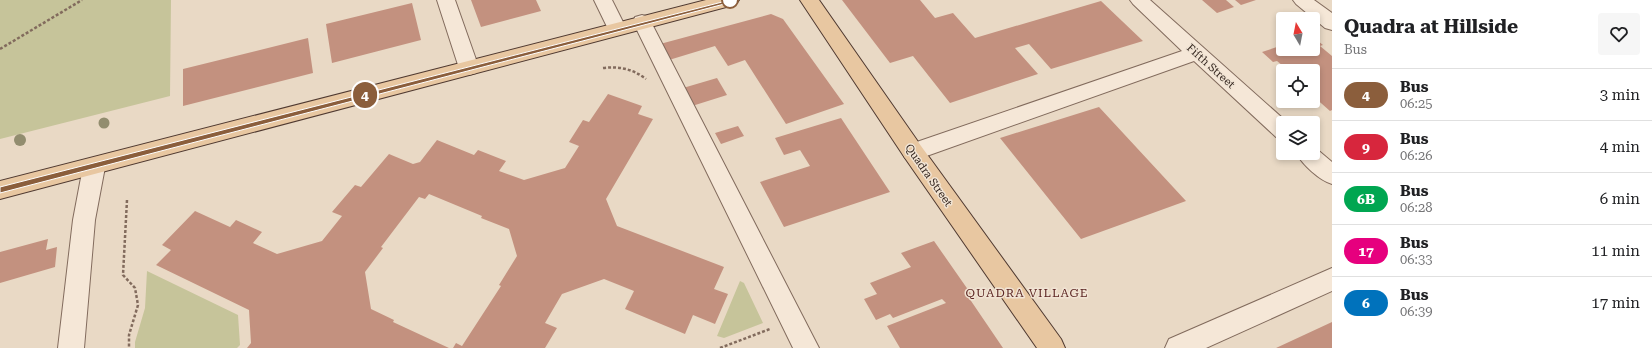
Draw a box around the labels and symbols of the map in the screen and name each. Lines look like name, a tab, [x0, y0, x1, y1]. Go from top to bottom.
unlabelled marker	[721, 0, 739, 9]
north arrow	[1276, 12, 1320, 56]
street label: Fifth Street	[1184, 41, 1237, 91]
line badge: 4	[352, 82, 378, 108]
street label: Quadra Street	[902, 142, 955, 209]
district label: QUADRA VILLAGE	[965, 286, 1089, 300]

